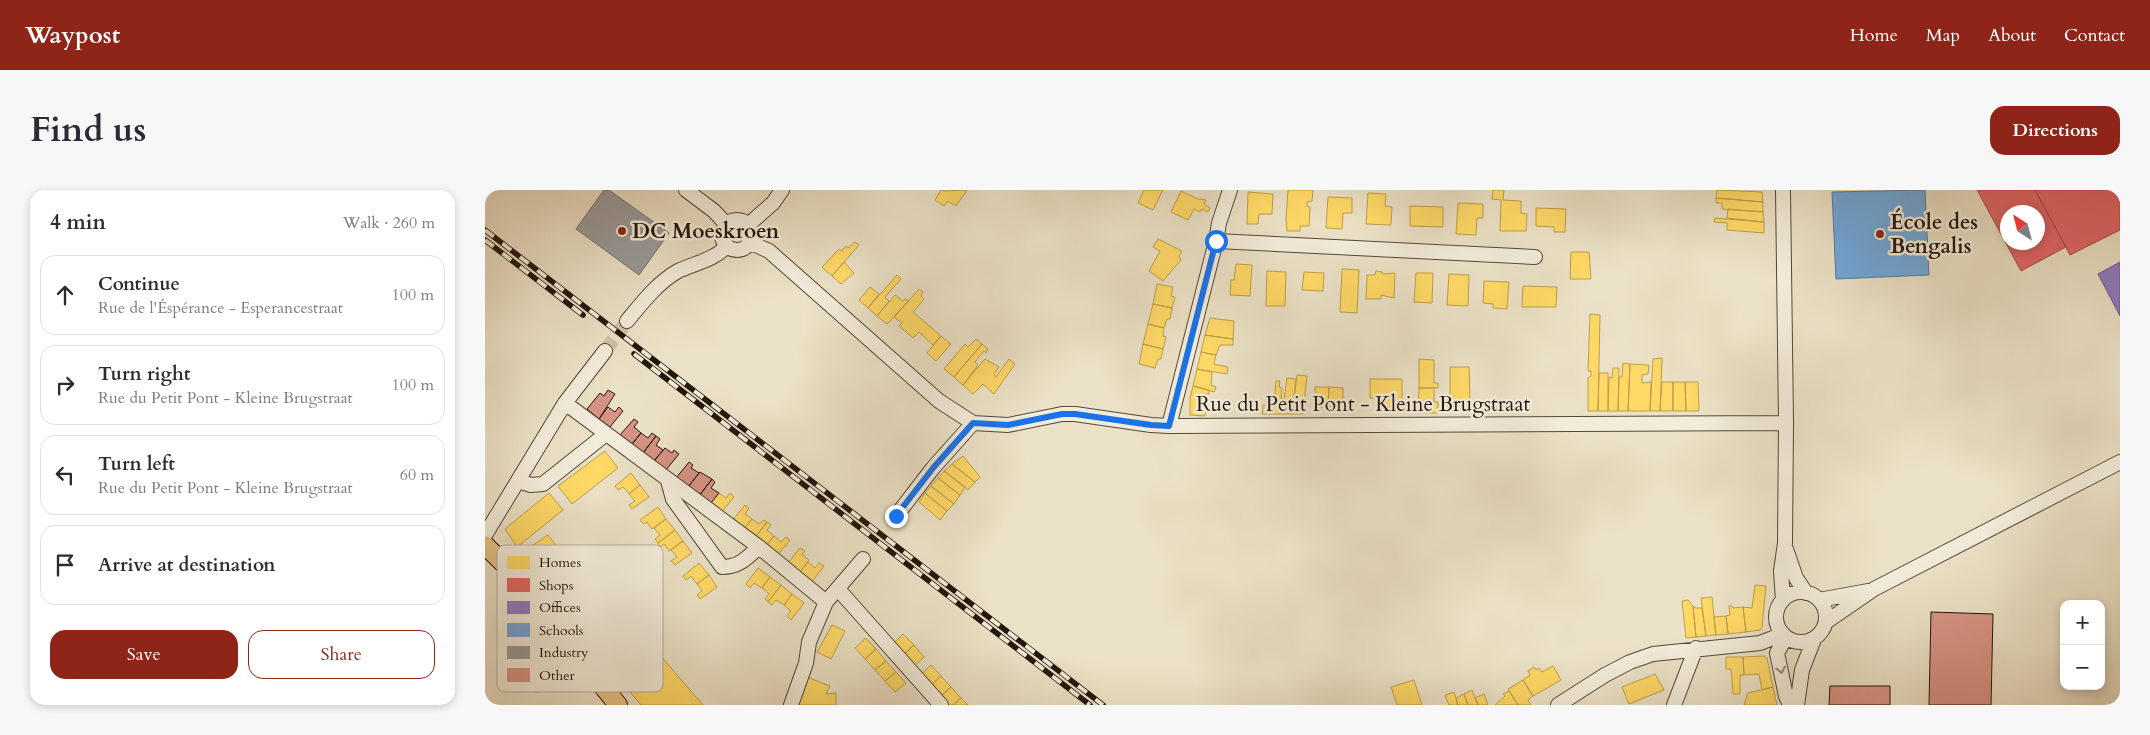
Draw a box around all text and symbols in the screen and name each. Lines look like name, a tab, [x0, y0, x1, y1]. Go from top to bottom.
text: Waypost	[25, 19, 120, 52]
text: Home	[1850, 23, 1898, 48]
text: Map	[1926, 23, 1960, 48]
text: About	[1988, 23, 2036, 48]
text: Contact	[2064, 23, 2125, 48]
text: Find us	[30, 106, 146, 154]
button: Directions	[1990, 106, 2120, 155]
north arrow	[2000, 205, 2045, 250]
text: 4 min	[50, 208, 106, 237]
place label: École des Bengalis	[1890, 208, 1978, 261]
text: Walk · 260 m	[343, 212, 435, 234]
place label: DC Moeskroen	[632, 217, 780, 246]
marker: DC Moeskroen	[616, 225, 628, 237]
marker: École des Bengalis	[1874, 228, 1886, 240]
route start	[1205, 230, 1228, 253]
text: Continue	[98, 271, 180, 297]
icon: ahead	[51, 281, 79, 309]
text: 100 m	[392, 284, 434, 306]
text: Rue de l'Éspérance - Esperancestraat	[98, 297, 343, 319]
text: Turn right	[98, 361, 190, 387]
icon: right	[51, 371, 79, 399]
text: 100 m	[392, 374, 434, 396]
text: Rue du Petit Pont - Kleine Brugstraat	[98, 387, 353, 409]
street label: Rue du Petit Pont - Kleine Brugstraat	[1196, 390, 1530, 419]
text: Turn left	[98, 451, 175, 477]
icon: left	[51, 461, 79, 489]
text: 60 m	[400, 464, 434, 486]
text: Rue du Petit Pont - Kleine Brugstraat	[98, 477, 353, 499]
route end	[885, 505, 908, 528]
legend	[497, 545, 663, 692]
icon: arrive	[51, 551, 79, 579]
text: Arrive at destination	[98, 552, 275, 578]
text: Homes	[539, 553, 581, 572]
text: Shops	[539, 576, 574, 595]
text: Offices	[539, 598, 581, 617]
map controls	[2060, 600, 2105, 690]
button: +	[2060, 600, 2105, 645]
text: Schools	[539, 621, 584, 640]
button: Save	[50, 630, 238, 679]
button: Share	[248, 630, 435, 679]
text: Industry	[539, 643, 589, 662]
button: −	[2060, 645, 2105, 690]
text: Other	[539, 666, 576, 685]
one-way arrow	[1775, 666, 1785, 675]

